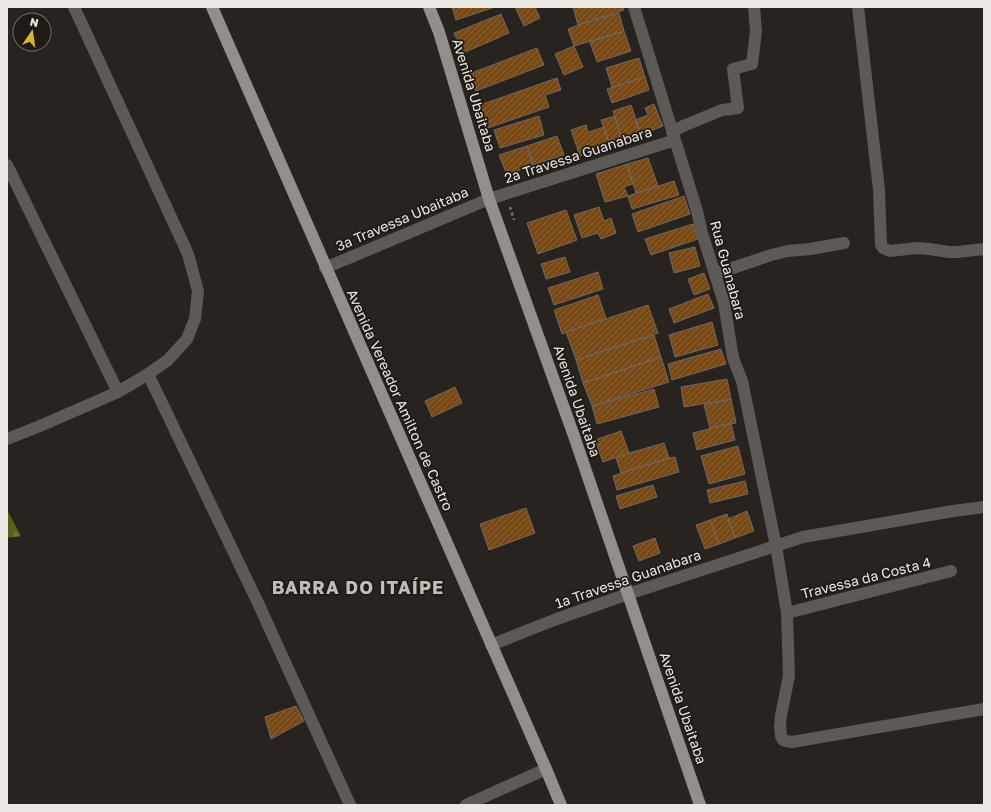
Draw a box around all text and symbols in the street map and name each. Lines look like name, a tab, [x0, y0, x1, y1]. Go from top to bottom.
north arrow	[12, 12, 52, 52]
text: N	[29, 14, 40, 29]
street label: Avenida Ubaitaba	[449, 36, 500, 153]
street label: 2ª Travessa Guanabara	[502, 123, 654, 186]
street label: 3ª Travessa Ubaitaba	[333, 183, 471, 254]
street label: Rua Guanabara	[707, 219, 750, 321]
street label: Avenida Vereador Amilton de Castro	[344, 286, 457, 513]
street label: Avenida Ubaitaba	[550, 343, 605, 459]
street label: 1ª Travessa Guanabara	[553, 546, 703, 611]
street label: Travessa da Costa 4	[799, 553, 933, 602]
district label: BARRA DO ITAÍPE	[272, 576, 444, 598]
street label: Avenida Ubaitaba	[656, 650, 711, 766]

